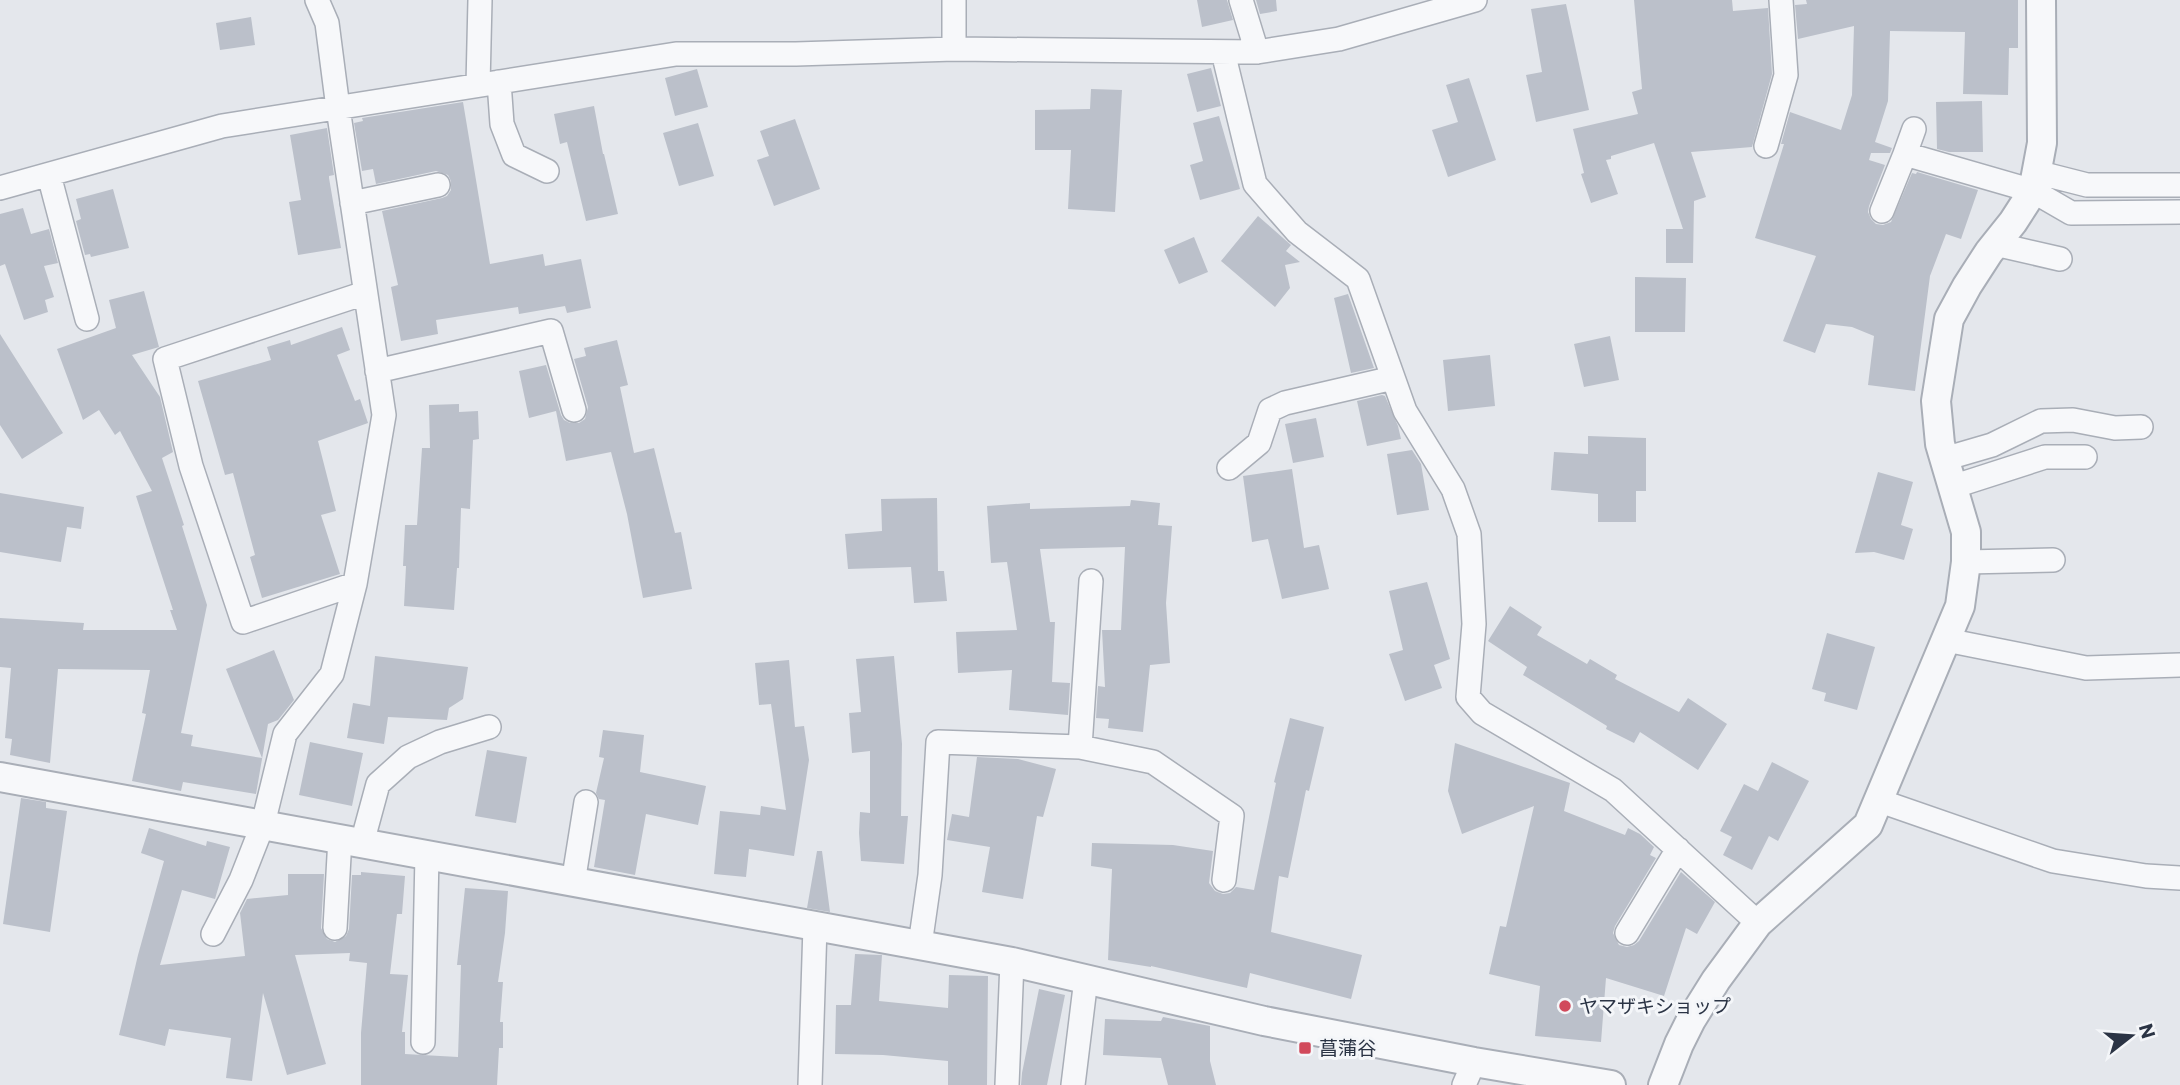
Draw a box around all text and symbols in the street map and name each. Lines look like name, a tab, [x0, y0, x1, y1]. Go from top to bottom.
place label: ヤマザキショップ	[1579, 994, 1731, 1017]
marker: ヤマザキショップ	[1557, 998, 1573, 1014]
north arrow	[2096, 1001, 2166, 1071]
text: N	[2135, 1021, 2161, 1041]
place label: 菖蒲谷	[1319, 1036, 1376, 1059]
marker: 菖蒲谷	[1297, 1040, 1313, 1056]

